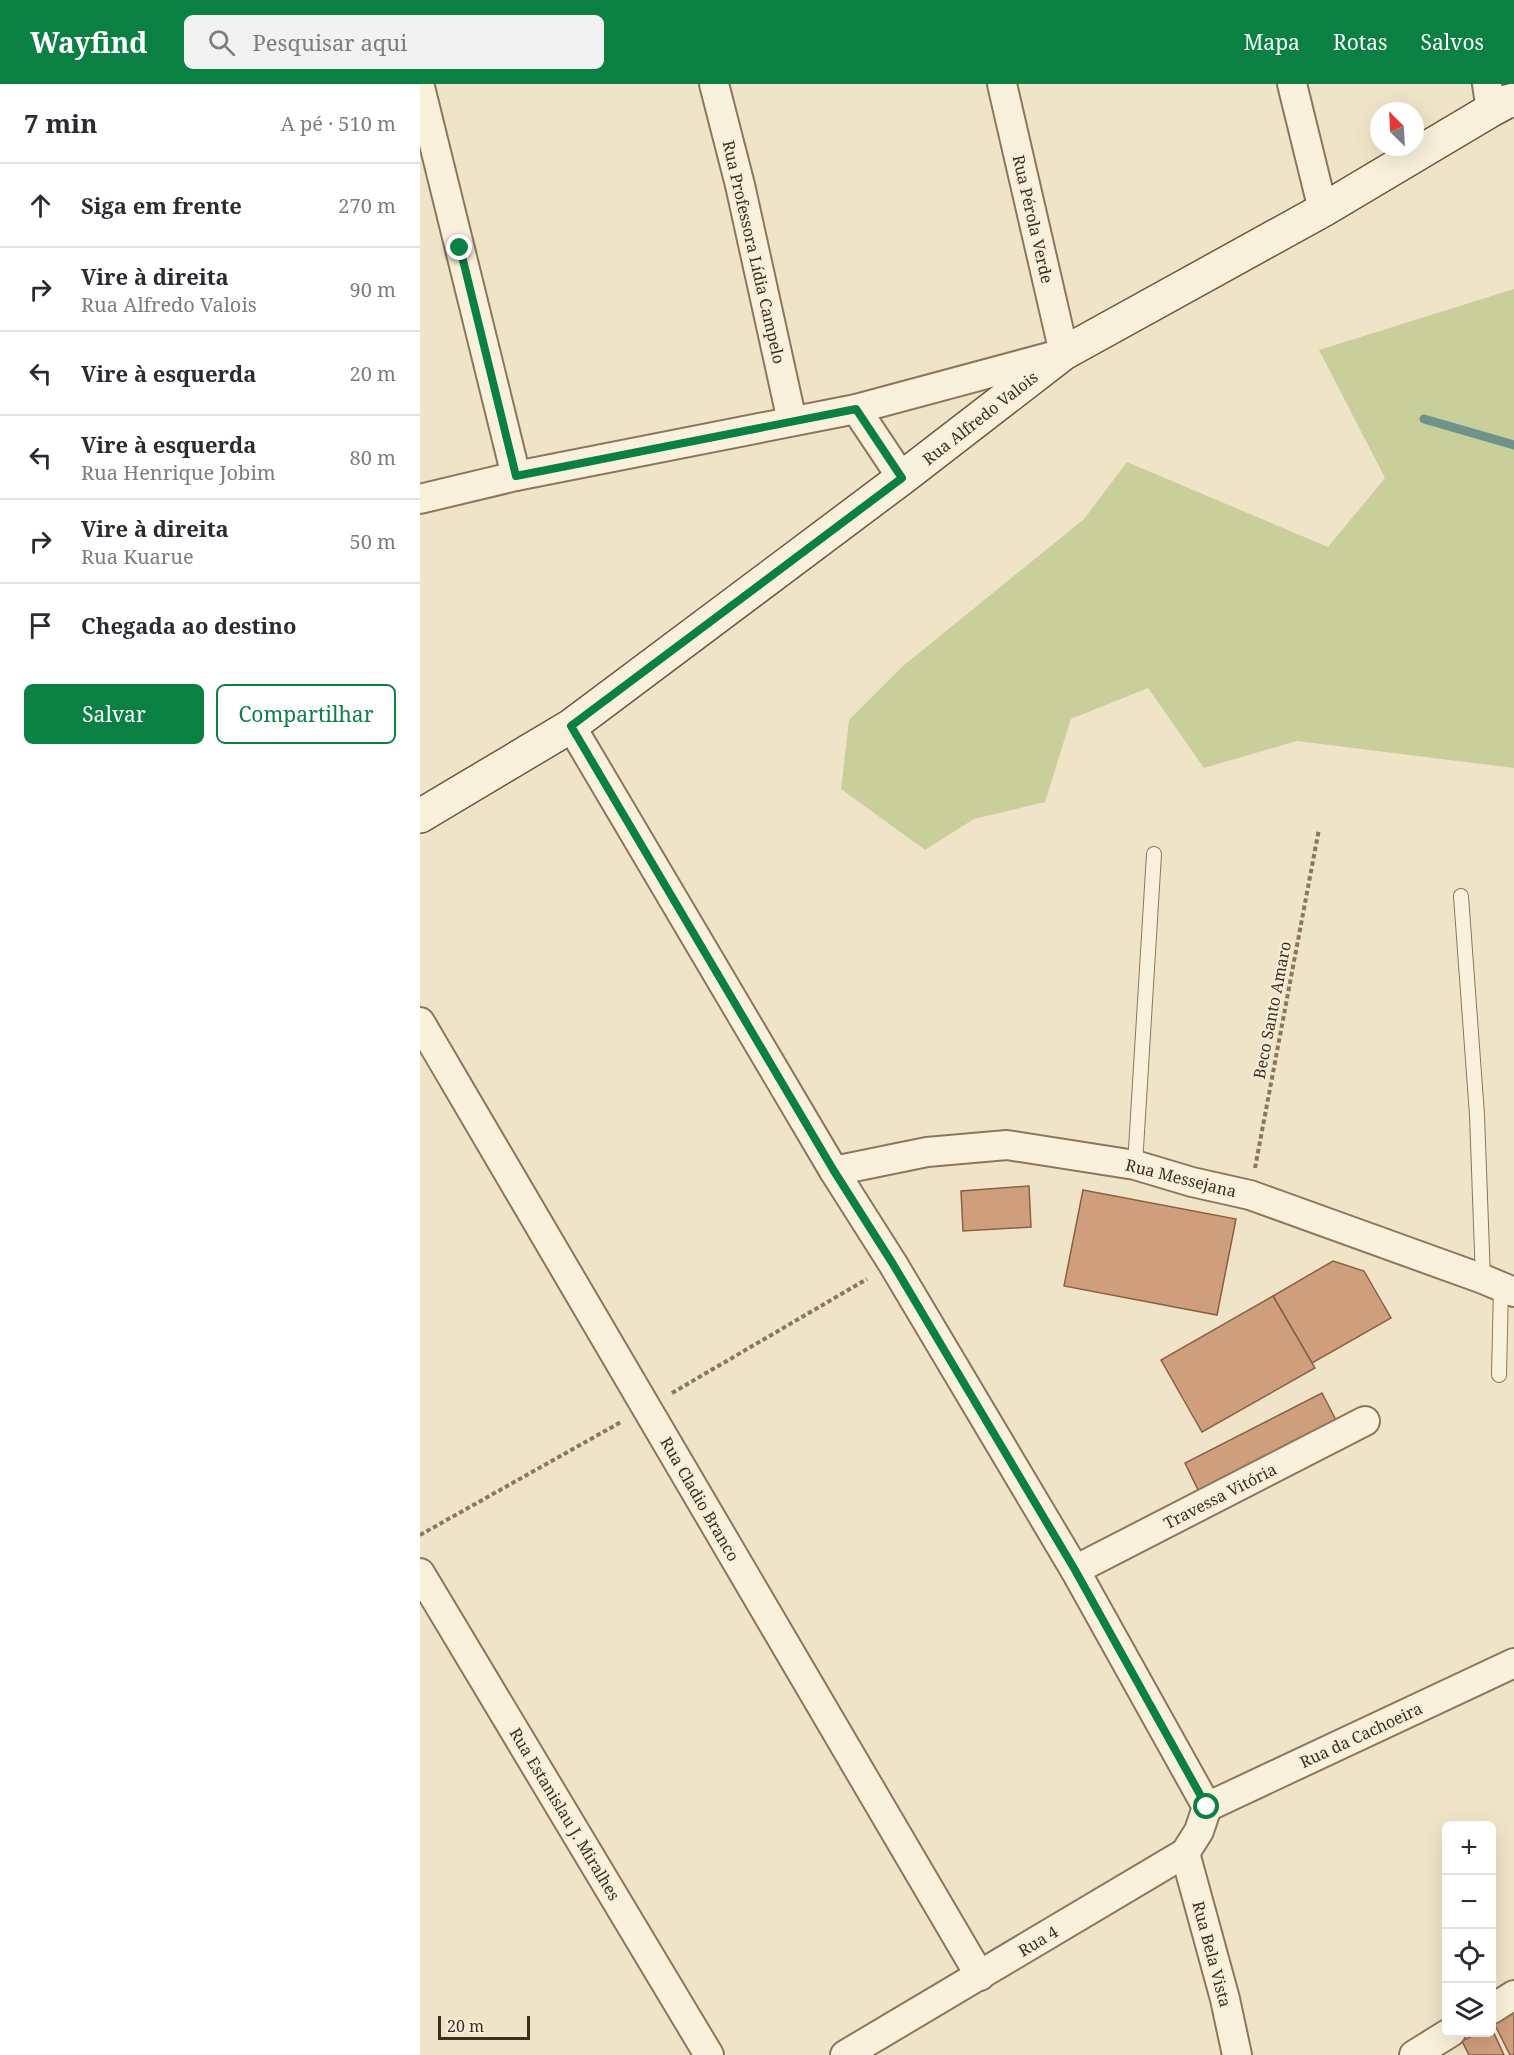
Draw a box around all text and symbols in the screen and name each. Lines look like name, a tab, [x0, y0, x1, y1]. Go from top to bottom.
search box	[184, 15, 604, 69]
text: Wayfind	[30, 23, 148, 61]
icon: search	[205, 26, 238, 59]
text: Pesquisar aqui	[253, 27, 407, 57]
text: Mapa	[1244, 28, 1300, 56]
text: Rotas	[1333, 28, 1387, 56]
text: Salvos	[1420, 28, 1484, 56]
north arrow	[1370, 102, 1424, 156]
text: 7 min	[24, 105, 98, 141]
text: A pé · 510 m	[281, 110, 396, 137]
street label: Rua Professora Lídia Campelo	[718, 138, 790, 366]
street label: Rua Pérola Verde	[1008, 153, 1058, 285]
icon: ahead	[24, 189, 57, 222]
text: Siga em frente	[81, 190, 242, 220]
text: 270 m	[338, 192, 396, 219]
route end	[446, 234, 472, 260]
text: Vire à direita	[81, 261, 229, 291]
icon: right	[24, 273, 57, 306]
text: 90 m	[350, 276, 396, 303]
text: Rua Alfredo Valois	[81, 291, 257, 318]
icon: left	[24, 357, 57, 390]
text: Vire à esquerda	[81, 358, 257, 388]
text: 20 m	[350, 360, 396, 387]
street label: Rua Alfredo Valois	[918, 366, 1042, 470]
text: Vire à esquerda	[81, 429, 257, 459]
icon: left	[24, 441, 57, 474]
text: 80 m	[350, 444, 396, 471]
text: Rua Henrique Jobim	[81, 459, 276, 486]
text: Vire à direita	[81, 513, 229, 543]
icon: right	[24, 525, 57, 558]
text: 50 m	[350, 528, 396, 555]
text: Rua Kuarue	[81, 543, 194, 570]
icon: arrive	[24, 609, 57, 642]
text: Chegada ao destino	[81, 610, 296, 640]
button: Salvar	[24, 684, 204, 744]
button: Compartilhar	[216, 684, 396, 744]
street label: Beco Santo Amaro	[1248, 939, 1296, 1081]
street label: Rua Messejana	[1123, 1154, 1239, 1202]
street label: Rua Cladio Branco	[655, 1433, 745, 1565]
street label: Travessa Vitória	[1160, 1458, 1280, 1534]
street label: Rua da Cachoeira	[1296, 1697, 1426, 1773]
street label: Rua Estanislau J. Miralhes	[505, 1724, 625, 1904]
route start	[1193, 1793, 1219, 1819]
map controls	[1442, 1821, 1496, 2037]
button: +	[1442, 1821, 1496, 1875]
button: −	[1442, 1875, 1496, 1929]
street label: Rua Bela Vista	[1187, 1899, 1237, 2009]
street label: Rua 4	[1014, 1921, 1062, 1961]
button: locate	[1442, 1929, 1496, 1983]
button: layers	[1442, 1983, 1496, 2037]
scale bar	[438, 2013, 530, 2040]
text: 20 m	[447, 2015, 484, 2037]

